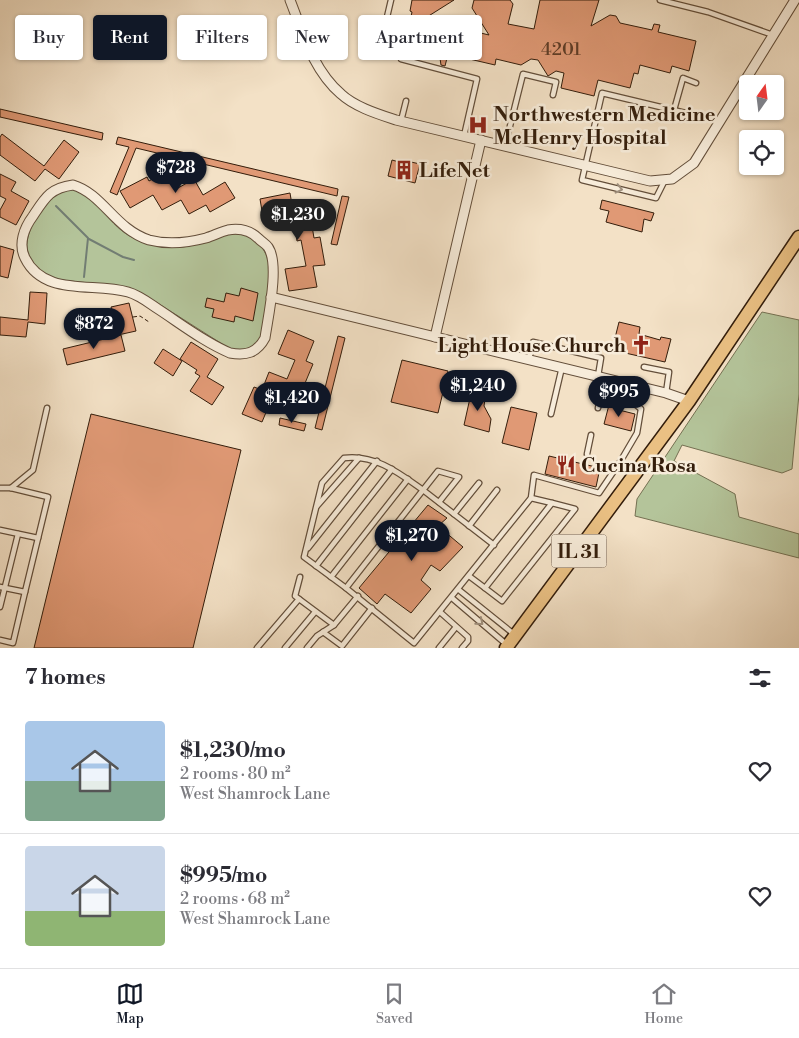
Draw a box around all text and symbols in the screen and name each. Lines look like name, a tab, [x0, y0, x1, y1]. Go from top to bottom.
chip: Buy	[15, 15, 83, 60]
chip: Rent	[93, 15, 167, 60]
chip: Filters	[177, 15, 267, 60]
chip: New	[277, 15, 348, 60]
chip: Apartment	[358, 15, 482, 60]
house number: 4201	[541, 38, 581, 61]
north arrow	[739, 75, 784, 120]
map controls	[739, 75, 784, 175]
place label: Northwestern Medicine McHenry Hospital	[493, 103, 716, 151]
hospital icon: Northwestern Medicine McHenry Hospital	[467, 114, 489, 136]
button: locate	[739, 130, 784, 175]
pin: $728	[146, 152, 206, 194]
text: $728	[157, 158, 195, 178]
building icon: LifeNet	[393, 159, 415, 181]
place label: LifeNet	[419, 159, 491, 184]
one-way arrow	[614, 183, 623, 194]
pin: $1,230	[257, 198, 339, 241]
text: $1,230	[271, 205, 325, 225]
pin: $872	[64, 308, 124, 350]
text: $872	[75, 314, 113, 334]
place label: Light House Church	[438, 334, 627, 359]
church icon: Light House Church	[630, 334, 652, 356]
pin: $1,240	[437, 370, 519, 412]
text: $1,240	[451, 376, 505, 396]
pin: $995	[589, 376, 649, 418]
pin: $1,420	[251, 382, 333, 424]
text: $995	[599, 382, 639, 402]
text: $1,420	[265, 388, 319, 408]
restaurant icon: Cucina Rosa	[555, 454, 577, 476]
place label: Cucina Rosa	[581, 454, 696, 479]
pin: $1,270	[371, 520, 453, 562]
text: $1,270	[386, 526, 438, 546]
road number: IL 31	[552, 534, 606, 568]
one-way arrow	[474, 616, 483, 625]
icon: filters	[746, 664, 774, 692]
text: 7 homes	[25, 665, 106, 691]
text: $1,230/mo	[180, 738, 286, 764]
icon: home	[65, 741, 125, 801]
icon: heart	[746, 757, 774, 785]
text: 2 rooms · 80 m²	[180, 764, 291, 784]
text: West Shamrock Lane	[180, 784, 330, 804]
text: $995/mo	[180, 863, 267, 889]
icon: home	[65, 866, 125, 926]
icon: heart	[746, 882, 774, 910]
text: 2 rooms · 68 m²	[180, 889, 290, 909]
text: West Shamrock Lane	[180, 909, 330, 929]
tab: Map	[116, 980, 144, 1028]
tab: Saved	[376, 980, 413, 1028]
tab: Home	[645, 980, 683, 1028]

